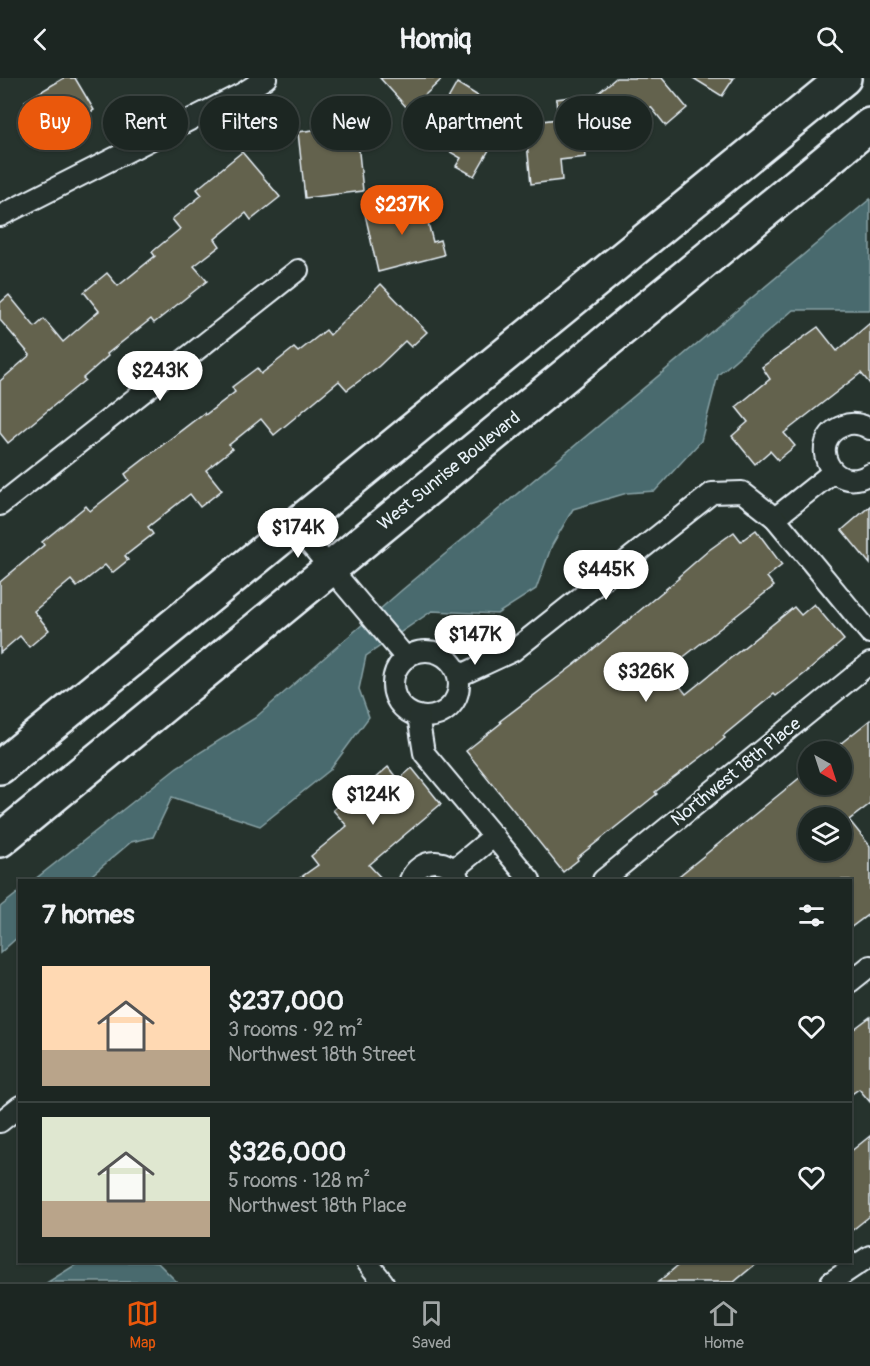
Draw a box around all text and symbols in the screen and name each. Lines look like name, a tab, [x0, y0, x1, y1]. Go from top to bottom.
icon: back	[24, 23, 57, 56]
text: Homiq	[399, 23, 471, 56]
icon: search	[813, 23, 846, 56]
chip: Buy	[18, 96, 91, 150]
chip: Rent	[103, 96, 188, 150]
chip: Filters	[200, 96, 299, 150]
chip: New	[311, 96, 391, 150]
chip: Apartment	[403, 96, 543, 150]
chip: House	[555, 96, 652, 150]
pin: $237K	[360, 185, 444, 236]
text: $237K	[374, 192, 430, 217]
pin: $243K	[118, 351, 202, 402]
text: $243K	[132, 358, 188, 383]
street label: West Sunrise Boulevard	[373, 406, 525, 536]
pin: $174K	[256, 508, 340, 559]
text: $174K	[272, 515, 324, 540]
pin: $445K	[564, 550, 648, 601]
text: $445K	[578, 557, 634, 582]
pin: $147K	[433, 615, 517, 666]
text: $147K	[449, 622, 501, 647]
pin: $326K	[604, 652, 688, 703]
text: $326K	[618, 659, 674, 684]
street label: Northwest 18th Place	[666, 712, 806, 831]
north arrow	[798, 741, 852, 795]
map controls	[798, 741, 852, 861]
pin: $124K	[331, 775, 415, 826]
text: $124K	[346, 782, 400, 807]
button: layers	[798, 807, 852, 861]
text: 7 homes	[42, 899, 134, 931]
icon: filters	[795, 899, 828, 932]
text: $237,000	[228, 985, 344, 1017]
icon: home	[90, 990, 162, 1062]
icon: heart	[795, 1010, 828, 1043]
text: 3 rooms · 92 m²	[228, 1017, 363, 1042]
text: Northwest 18th Street	[228, 1042, 415, 1067]
text: $326,000	[228, 1136, 346, 1168]
icon: home	[90, 1141, 162, 1213]
icon: heart	[795, 1161, 828, 1194]
text: 5 rooms · 128 m²	[228, 1168, 370, 1193]
text: Northwest 18th Place	[228, 1193, 406, 1218]
tab: Map	[126, 1297, 159, 1353]
tab: Saved	[411, 1297, 451, 1353]
tab: Home	[703, 1297, 744, 1353]

